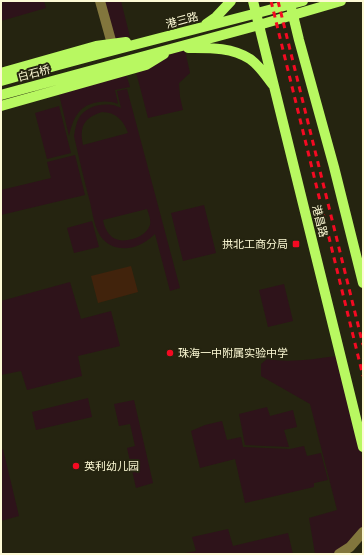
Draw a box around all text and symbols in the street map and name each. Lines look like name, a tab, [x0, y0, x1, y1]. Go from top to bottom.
street label: 港三路	[165, 10, 200, 31]
street label: 白石桥	[17, 63, 52, 84]
street label: 港昌路	[309, 204, 330, 239]
place label: 拱北工商分局	[222, 238, 288, 251]
marker: 拱北工商分局	[291, 239, 301, 249]
place label: 珠海一中附属实验中学	[178, 347, 288, 360]
marker: 珠海一中附属实验中学	[165, 348, 175, 358]
place label: 英利幼儿园	[84, 460, 139, 473]
marker: 英利幼儿园	[71, 461, 81, 471]

